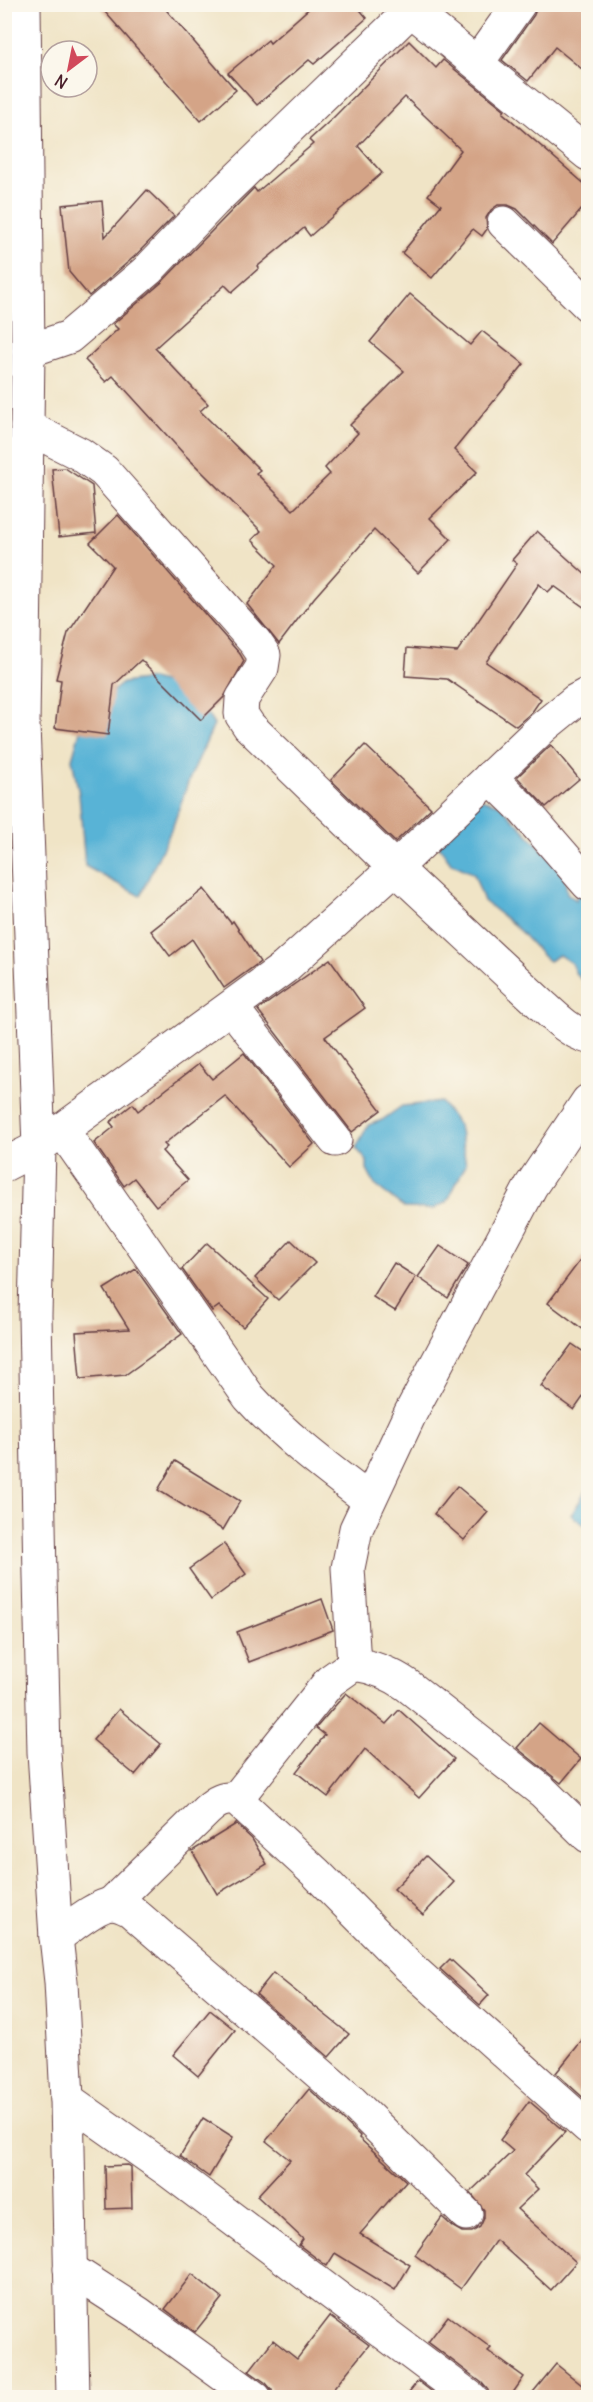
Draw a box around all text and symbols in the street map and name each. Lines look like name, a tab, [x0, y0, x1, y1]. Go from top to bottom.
north arrow	[39, 39, 99, 99]
text: N	[51, 70, 71, 93]

